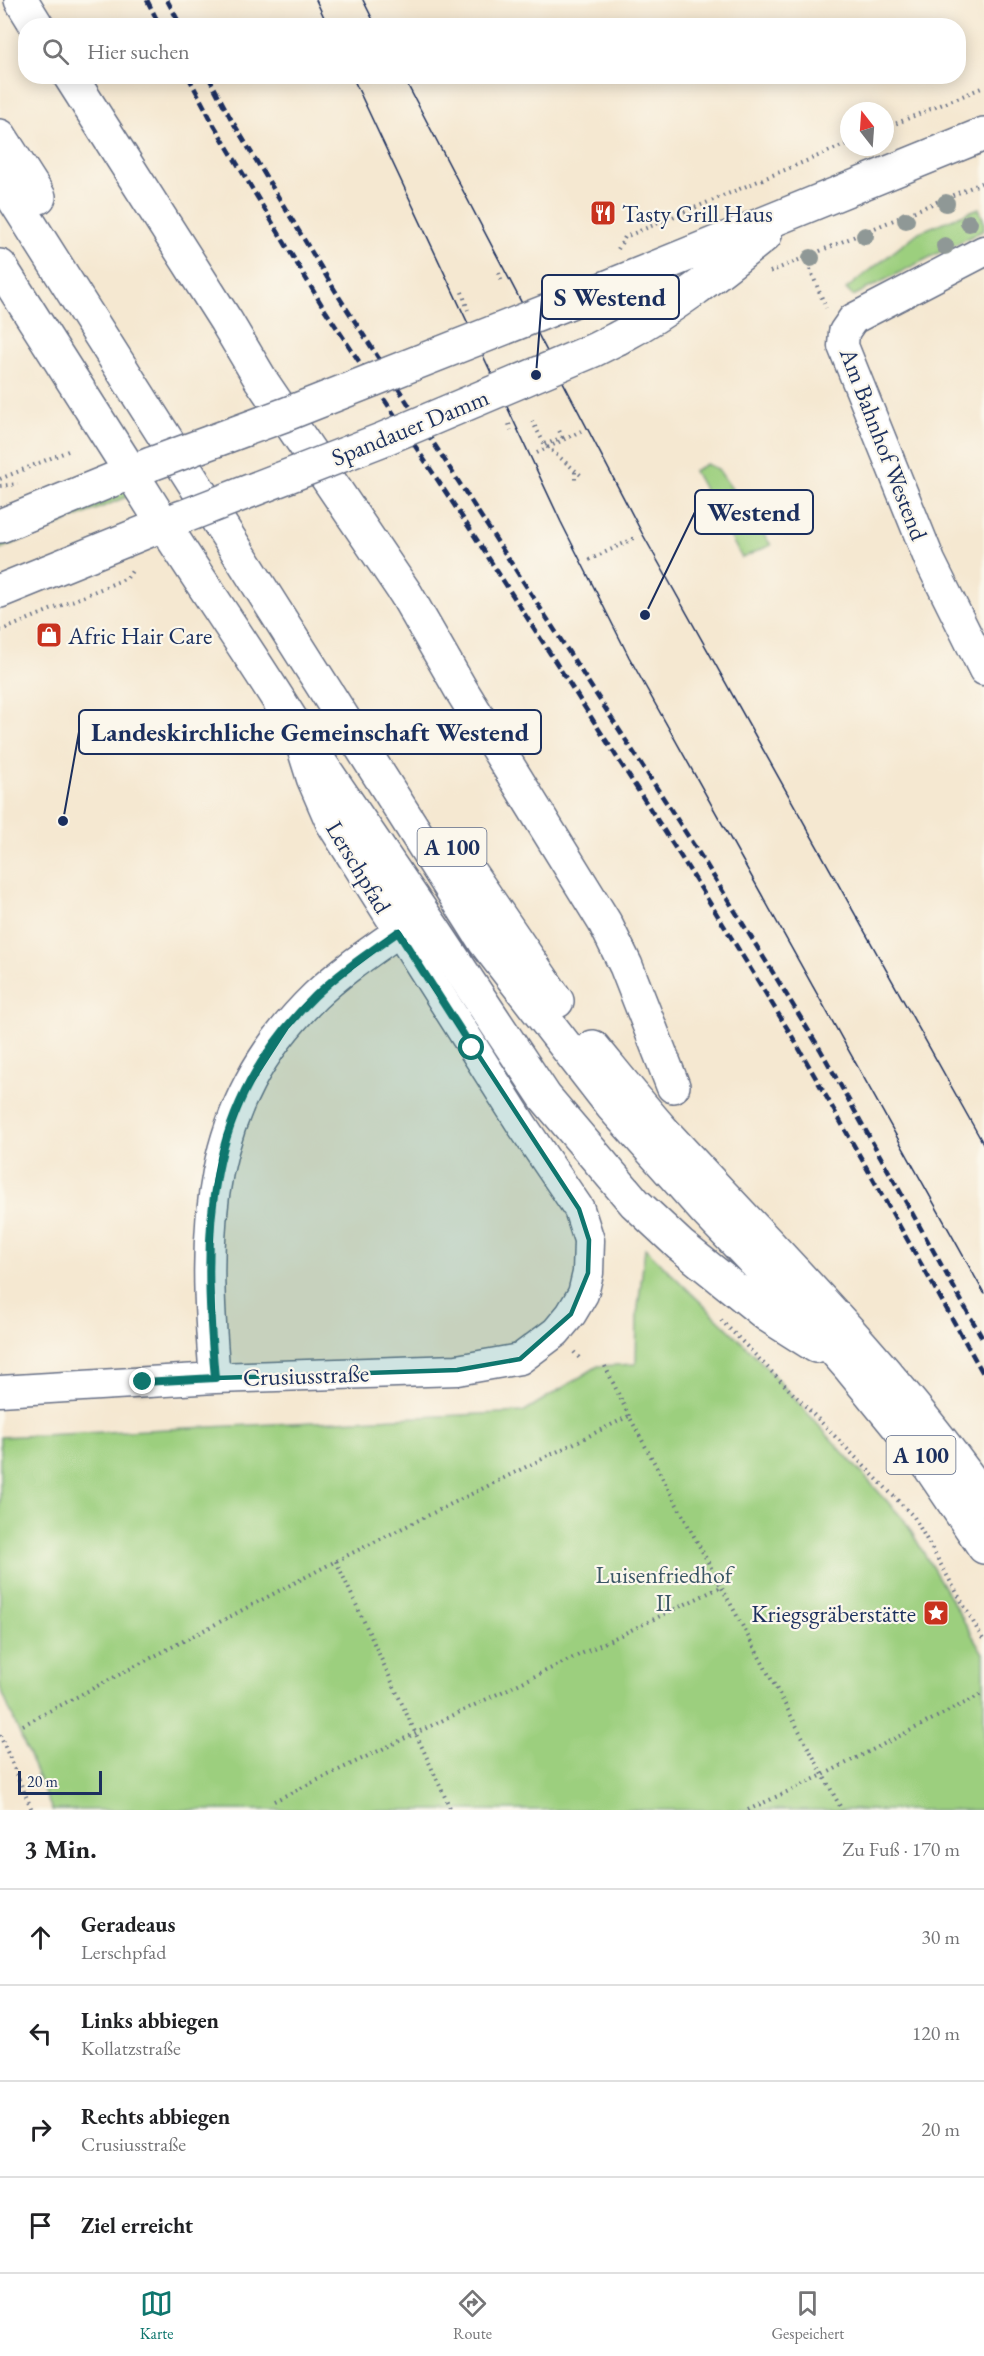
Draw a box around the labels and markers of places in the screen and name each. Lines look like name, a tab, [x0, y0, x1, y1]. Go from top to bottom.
restaurant icon: Tasty Grill Haus	[588, 198, 618, 228]
place label: Tasty Grill Haus	[622, 198, 773, 229]
callout: S Westend	[542, 275, 679, 319]
callout: Westend	[695, 490, 813, 534]
shop icon: Afric Hair Care	[34, 620, 64, 650]
place label: Afric Hair Care	[67, 620, 212, 651]
callout: Landeskirchliche Gemeinschaft Westend	[79, 710, 541, 754]
place label: Kriegsgräberstätte	[751, 1598, 916, 1629]
place icon: Kriegsgräberstätte	[921, 1598, 951, 1628]

